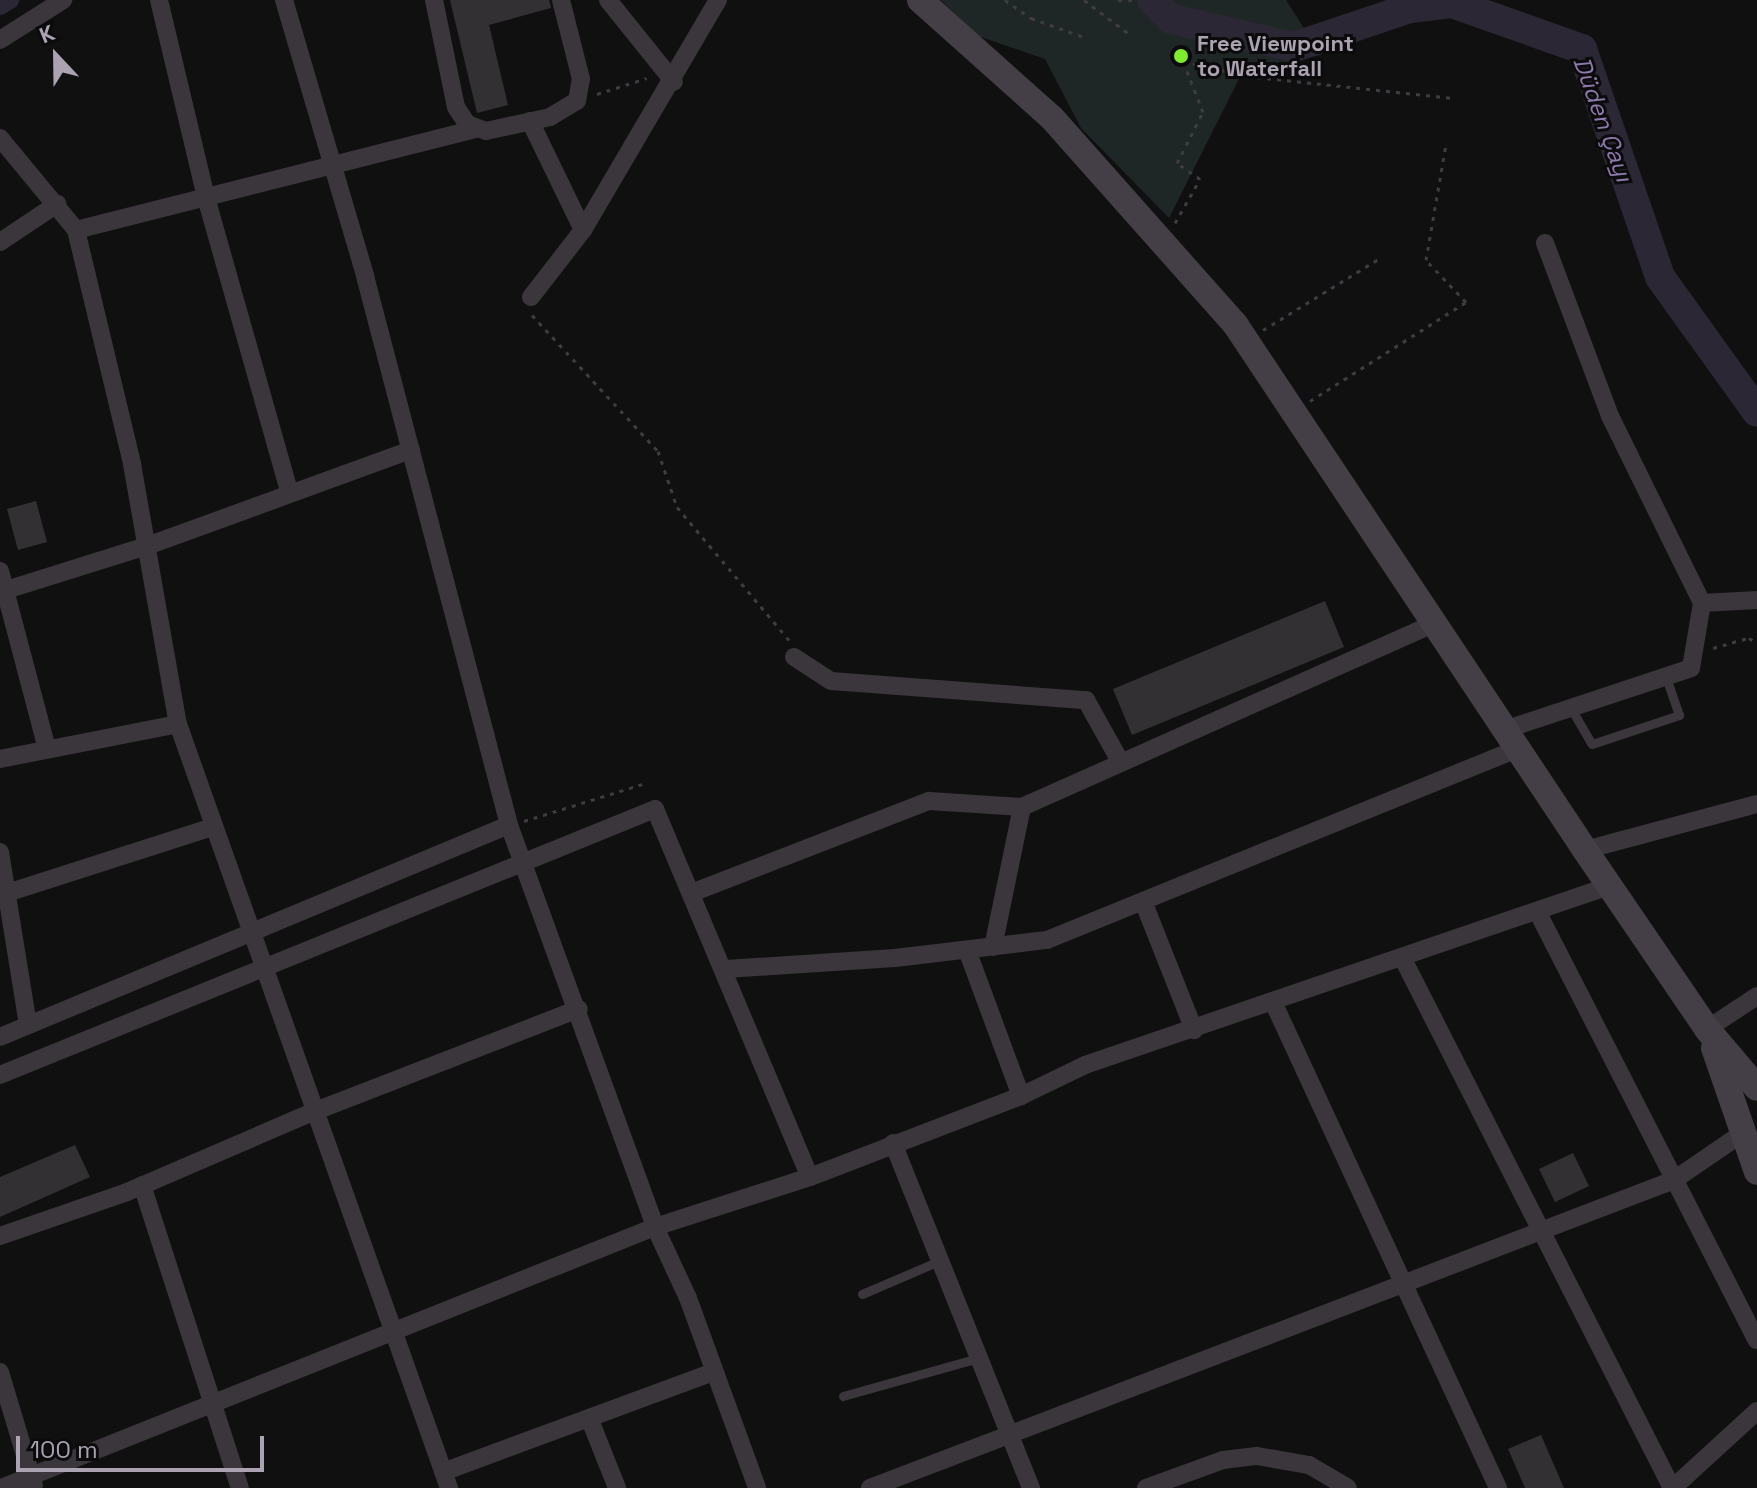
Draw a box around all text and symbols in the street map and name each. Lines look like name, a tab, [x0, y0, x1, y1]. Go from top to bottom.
north arrow	[16, 16, 96, 96]
text: K	[35, 18, 59, 49]
place label: Free Viewpoint to Waterfall	[1197, 30, 1354, 82]
marker: Free Viewpoint to Waterfall	[1172, 47, 1190, 65]
water label: Düden Çayı	[1567, 53, 1639, 185]
scale bar	[20, 1420, 268, 1470]
text: 100 m	[30, 1434, 98, 1465]

